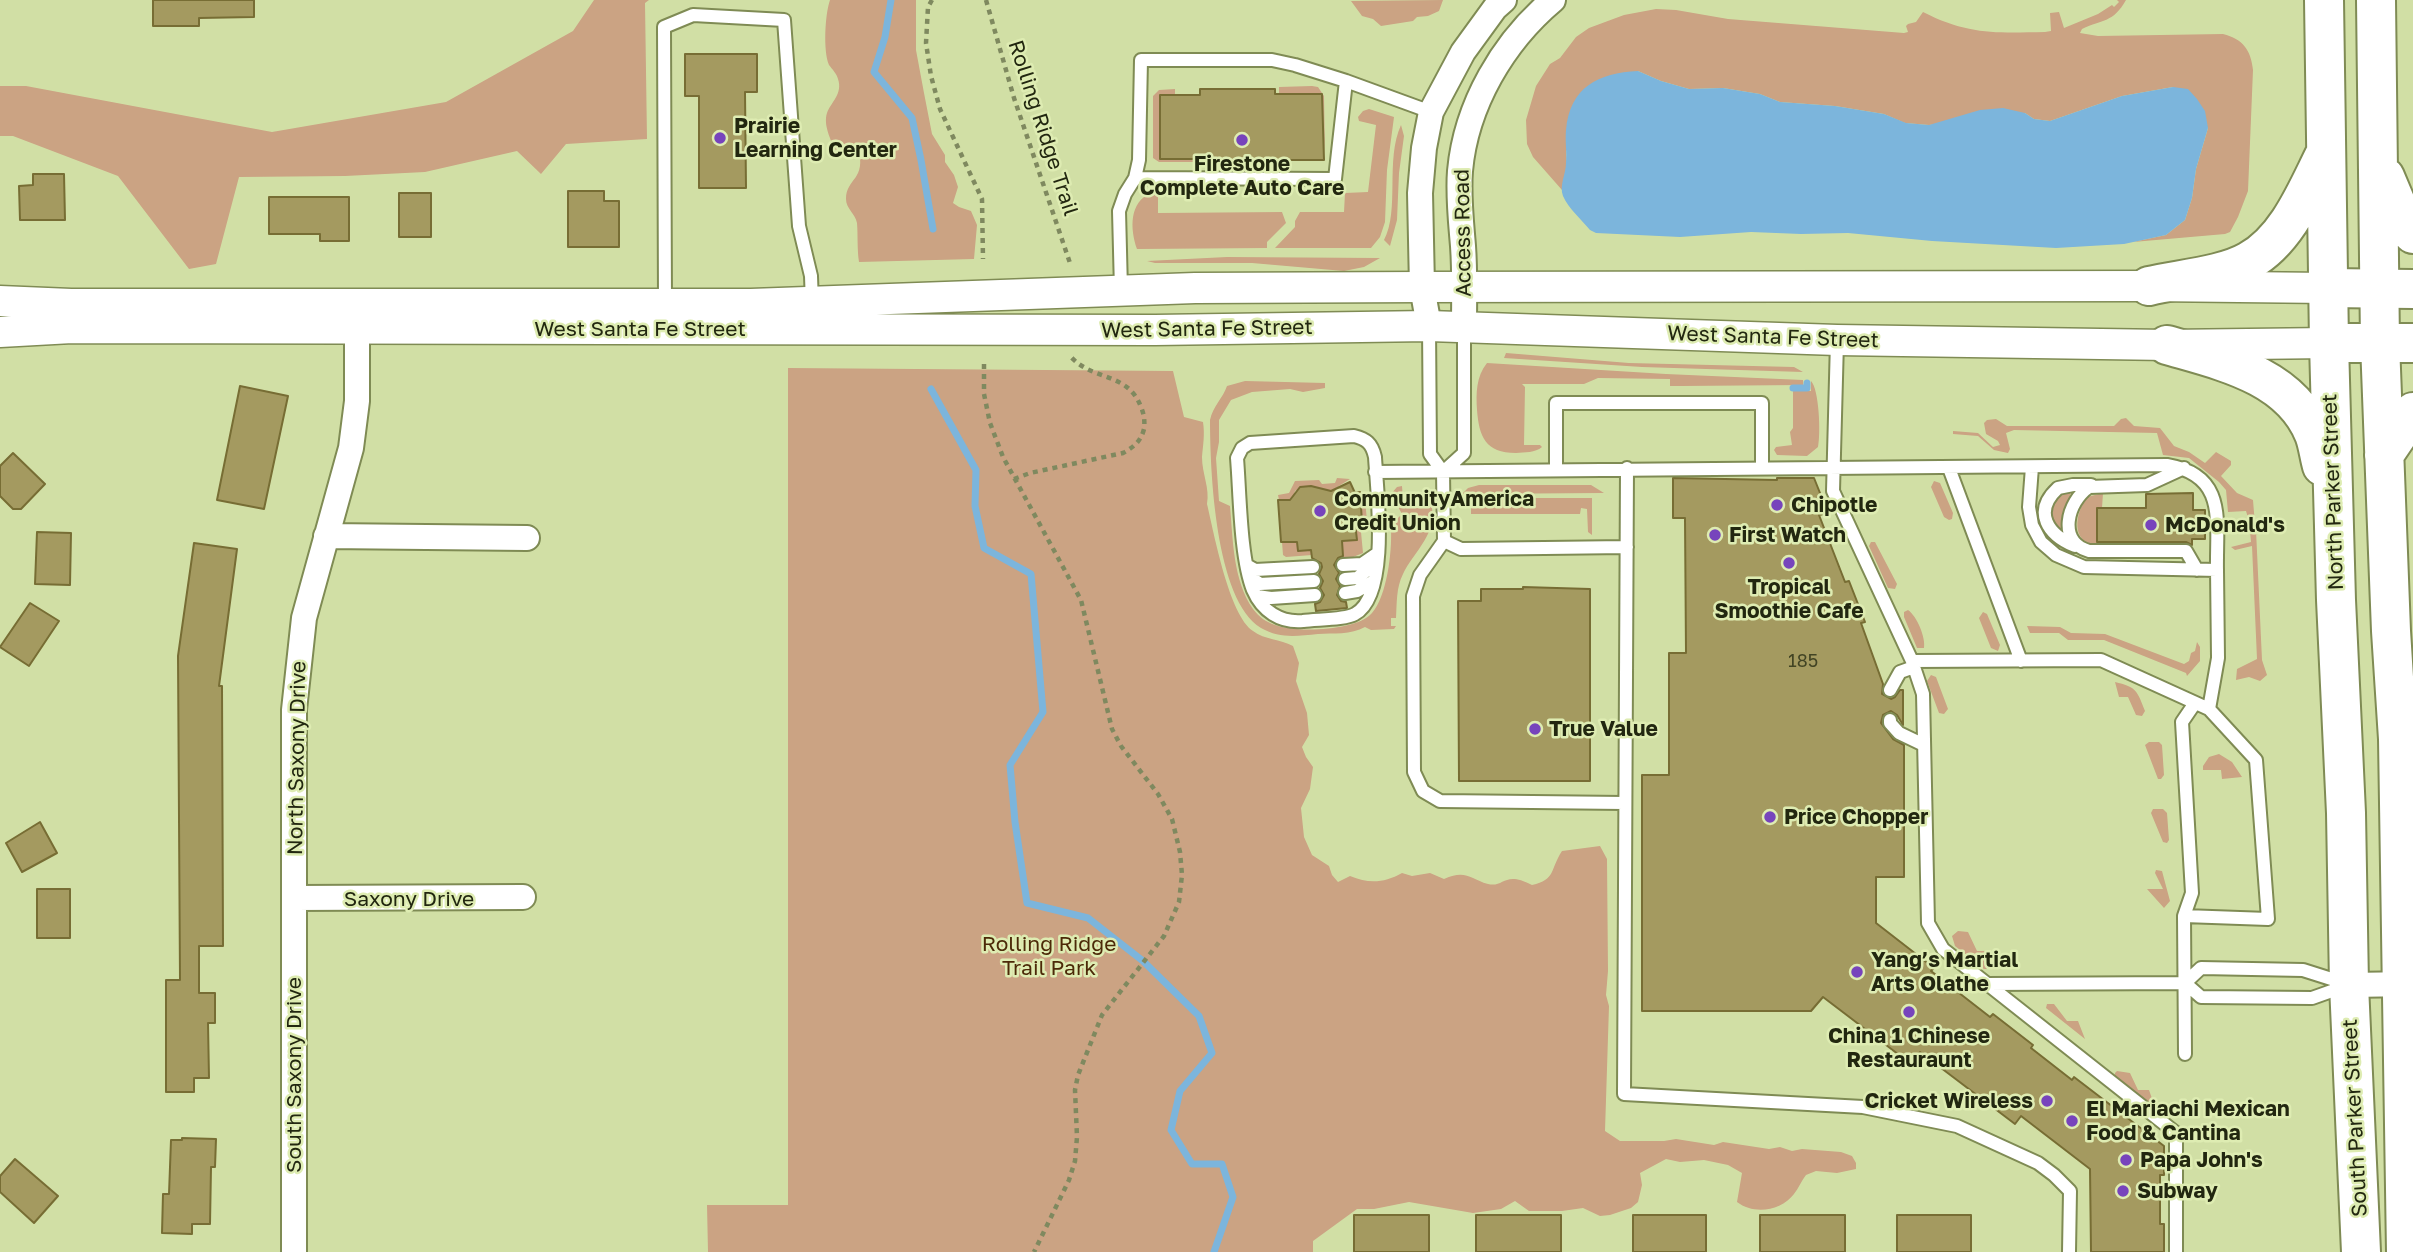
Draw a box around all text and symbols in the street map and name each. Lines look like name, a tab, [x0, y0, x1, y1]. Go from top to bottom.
street label: Rolling Ridge Trail	[1003, 37, 1083, 219]
place label: Prairie Learning Center	[734, 113, 897, 163]
marker: Prairie Learning Center	[712, 130, 728, 146]
marker: Firestone Complete Auto Care	[1234, 132, 1250, 148]
place label: Firestone Complete Auto Care	[1140, 151, 1344, 201]
street label: Access Road	[1449, 169, 1477, 297]
street label: West Santa Fe Street	[1101, 315, 1313, 343]
street label: West Santa Fe Street	[534, 316, 746, 342]
street label: West Santa Fe Street	[1667, 321, 1879, 353]
street label: North Parker Street	[2317, 393, 2349, 591]
place label: CommunityAmerica Credit Union	[1334, 486, 1534, 536]
place label: Chipotle	[1791, 492, 1877, 518]
marker: Chipotle	[1769, 497, 1785, 513]
marker: CommunityAmerica Credit Union	[1312, 503, 1328, 519]
place label: McDonald's	[2165, 512, 2285, 538]
marker: McDonald's	[2143, 517, 2159, 533]
place label: First Watch	[1729, 522, 1846, 548]
marker: First Watch	[1707, 527, 1723, 543]
marker: Tropical Smoothie Cafe	[1781, 555, 1797, 571]
place label: Tropical Smoothie Cafe	[1714, 574, 1864, 624]
house number: 185	[1788, 650, 1818, 672]
street label: North Saxony Drive	[283, 661, 311, 855]
place label: True Value	[1549, 716, 1658, 742]
marker: True Value	[1527, 721, 1543, 737]
place label: Price Chopper	[1784, 804, 1928, 830]
marker: Price Chopper	[1762, 809, 1778, 825]
street label: Saxony Drive	[344, 886, 474, 912]
park label: Rolling Ridge Trail Park	[982, 931, 1116, 981]
place label: Yang’s Martial Arts Olathe	[1871, 947, 2018, 997]
marker: Yang’s Martial Arts Olathe	[1849, 964, 1865, 980]
street label: South Saxony Drive	[281, 977, 307, 1173]
marker: China 1 Chinese Restauraunt	[1901, 1004, 1917, 1020]
street label: South Parker Street	[2337, 1018, 2373, 1218]
place label: China 1 Chinese Restauraunt	[1828, 1023, 1990, 1073]
place label: Cricket Wireless	[1865, 1088, 2033, 1114]
marker: Cricket Wireless	[2039, 1093, 2055, 1109]
place label: El Mariachi Mexican Food & Cantina	[2086, 1096, 2290, 1146]
marker: El Mariachi Mexican Food & Cantina	[2064, 1113, 2080, 1129]
place label: Papa John's	[2140, 1147, 2263, 1173]
marker: Papa John's	[2118, 1152, 2134, 1168]
place label: Subway	[2137, 1178, 2218, 1204]
marker: Subway	[2115, 1183, 2131, 1199]

